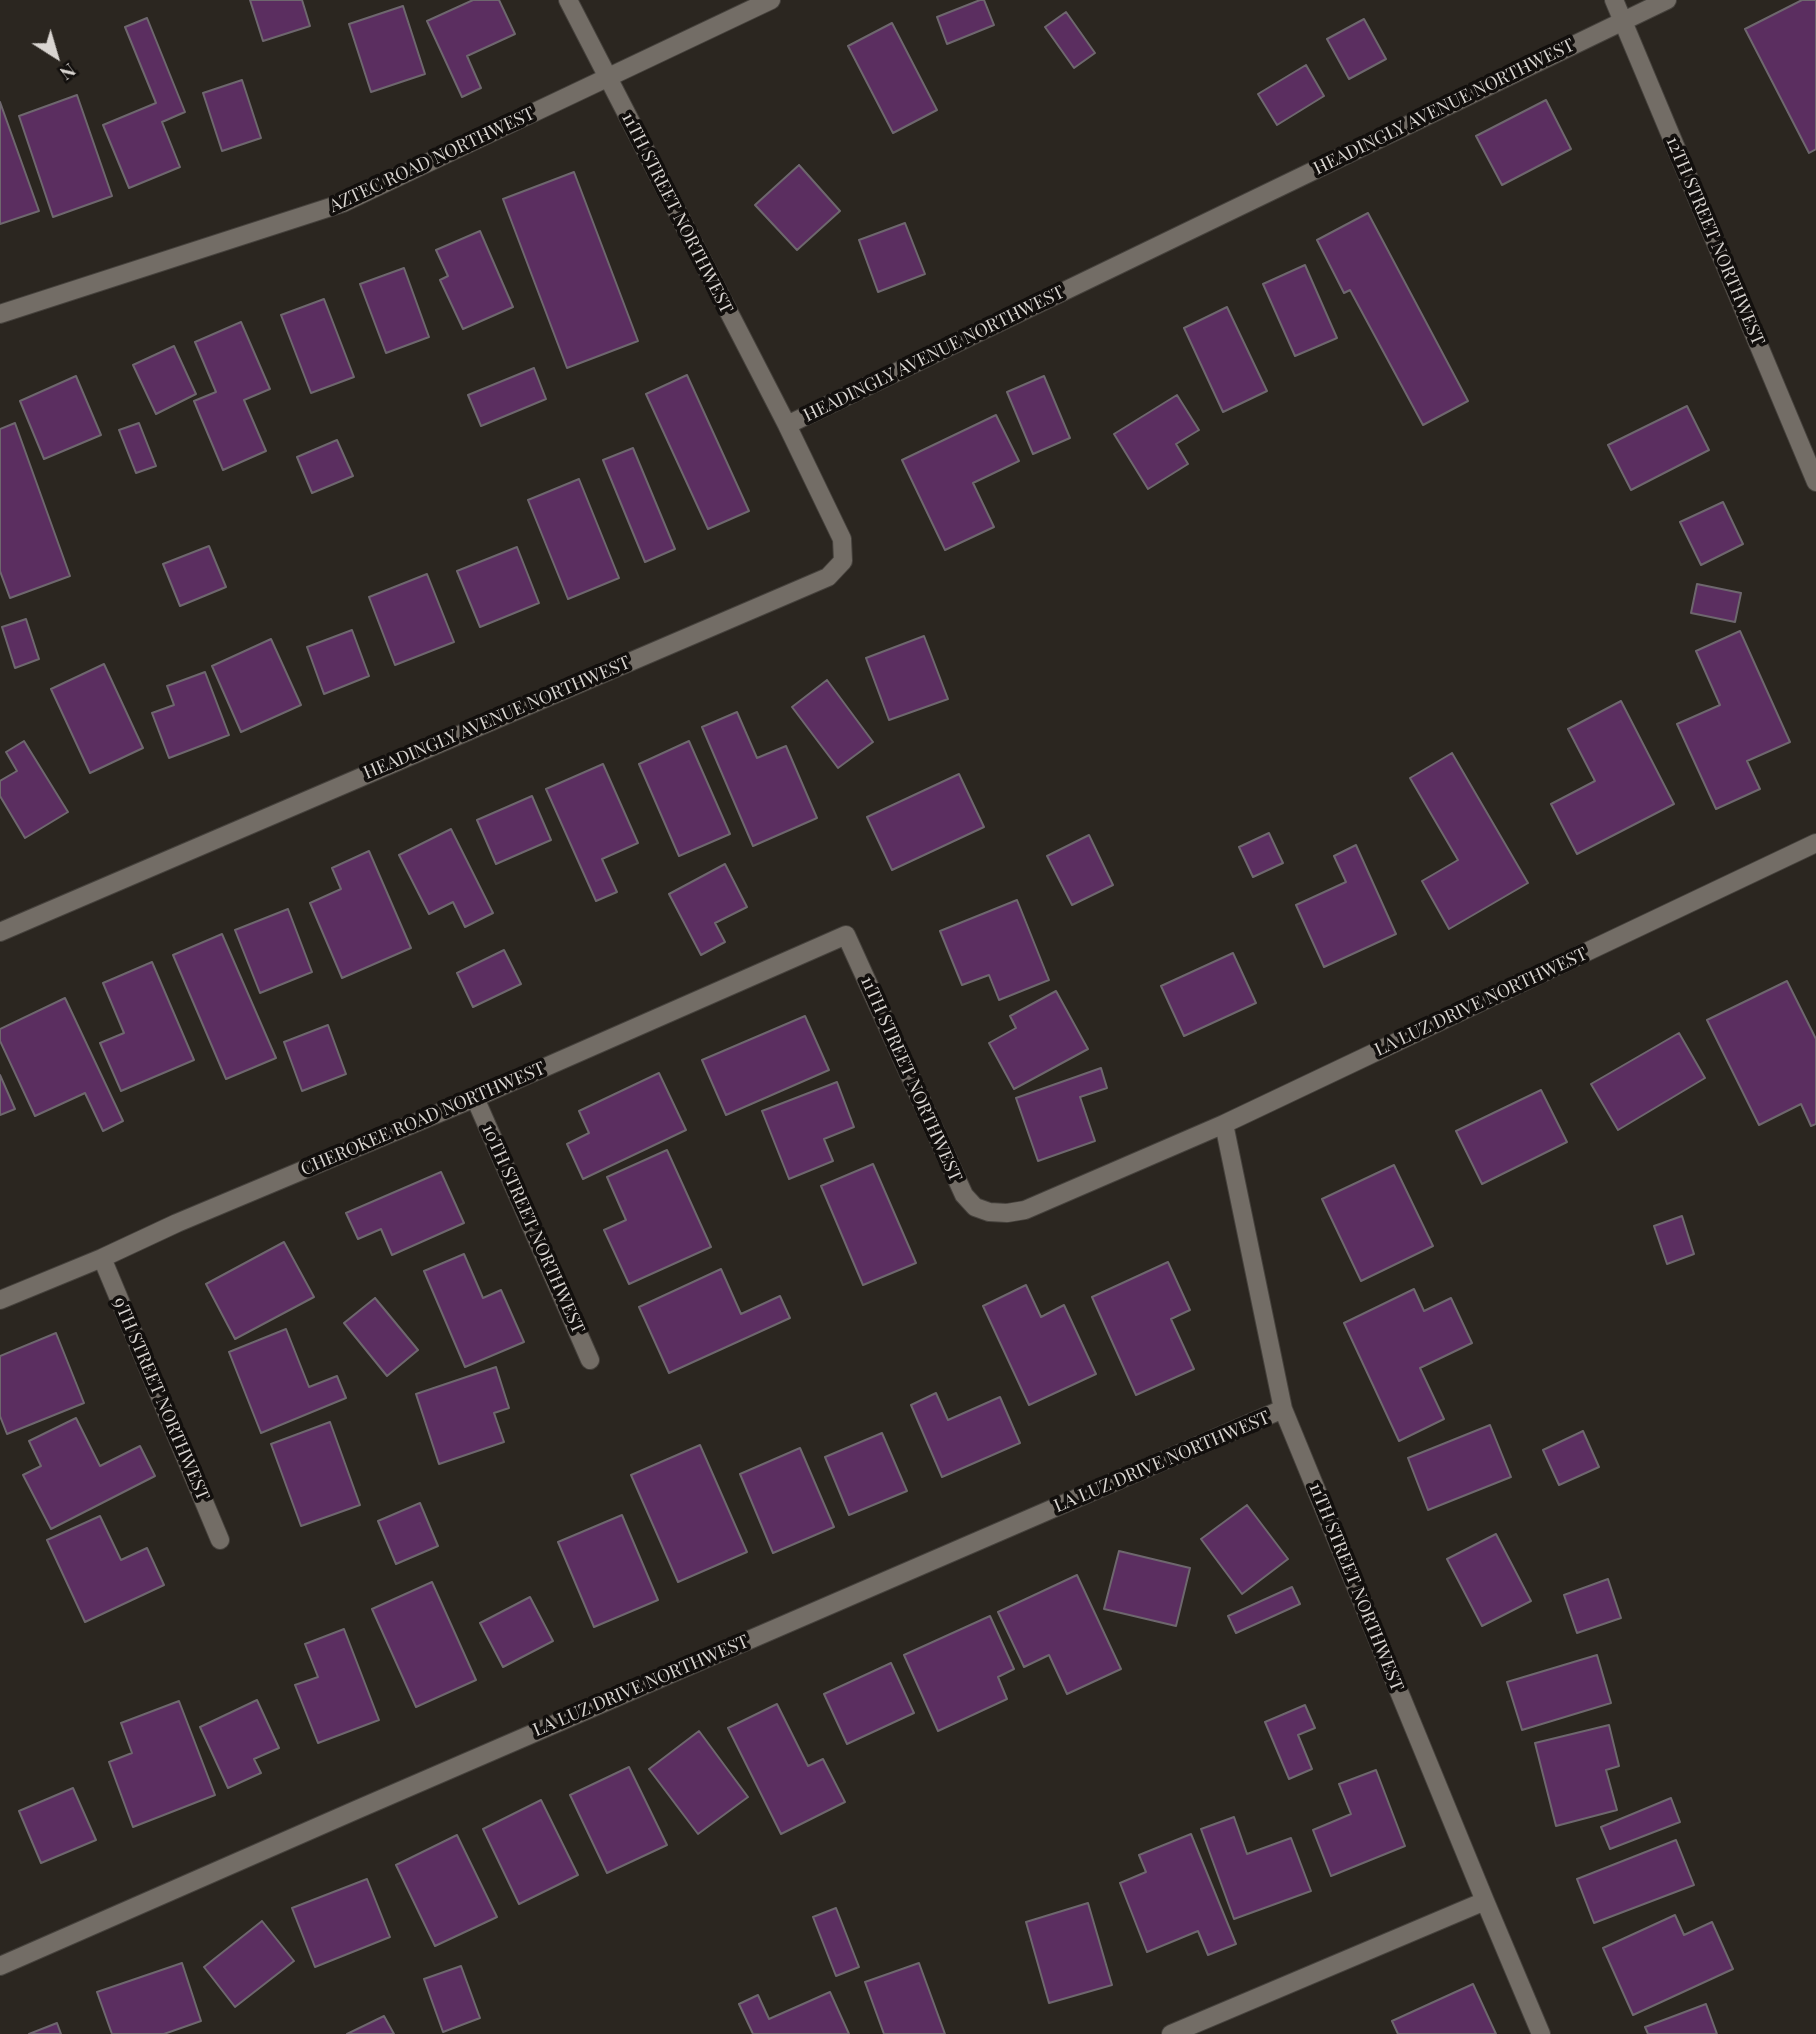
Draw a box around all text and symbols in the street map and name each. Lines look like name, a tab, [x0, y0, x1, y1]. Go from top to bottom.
north arrow	[21, 21, 91, 91]
street label: HEADINGLY AVENUE NORTHWEST	[1310, 34, 1578, 180]
text: N	[55, 58, 82, 87]
street label: AZTEC ROAD NORTHWEST	[326, 103, 538, 217]
street label: 11TH STREET NORTHWEST	[617, 109, 737, 317]
street label: 12TH STREET NORTHWEST	[1661, 133, 1769, 349]
street label: HEADINGLY AVENUE NORTHWEST	[800, 281, 1068, 427]
street label: HEADINGLY AVENUE NORTHWEST	[360, 652, 634, 784]
street label: LA LUZ DRIVE NORTHWEST	[1371, 943, 1591, 1061]
street label: 11TH STREET NORTHWEST	[856, 973, 966, 1185]
street label: CHEROKEE ROAD NORTHWEST	[298, 1058, 548, 1180]
street label: 10TH STREET NORTHWEST	[477, 1121, 589, 1337]
street label: 9TH STREET NORTHWEST	[108, 1294, 214, 1504]
street label: LA LUZ DRIVE NORTHWEST	[1051, 1407, 1273, 1517]
street label: 11TH STREET NORTHWEST	[1304, 1480, 1408, 1694]
street label: LA LUZ DRIVE NORTHWEST	[530, 1631, 752, 1741]

